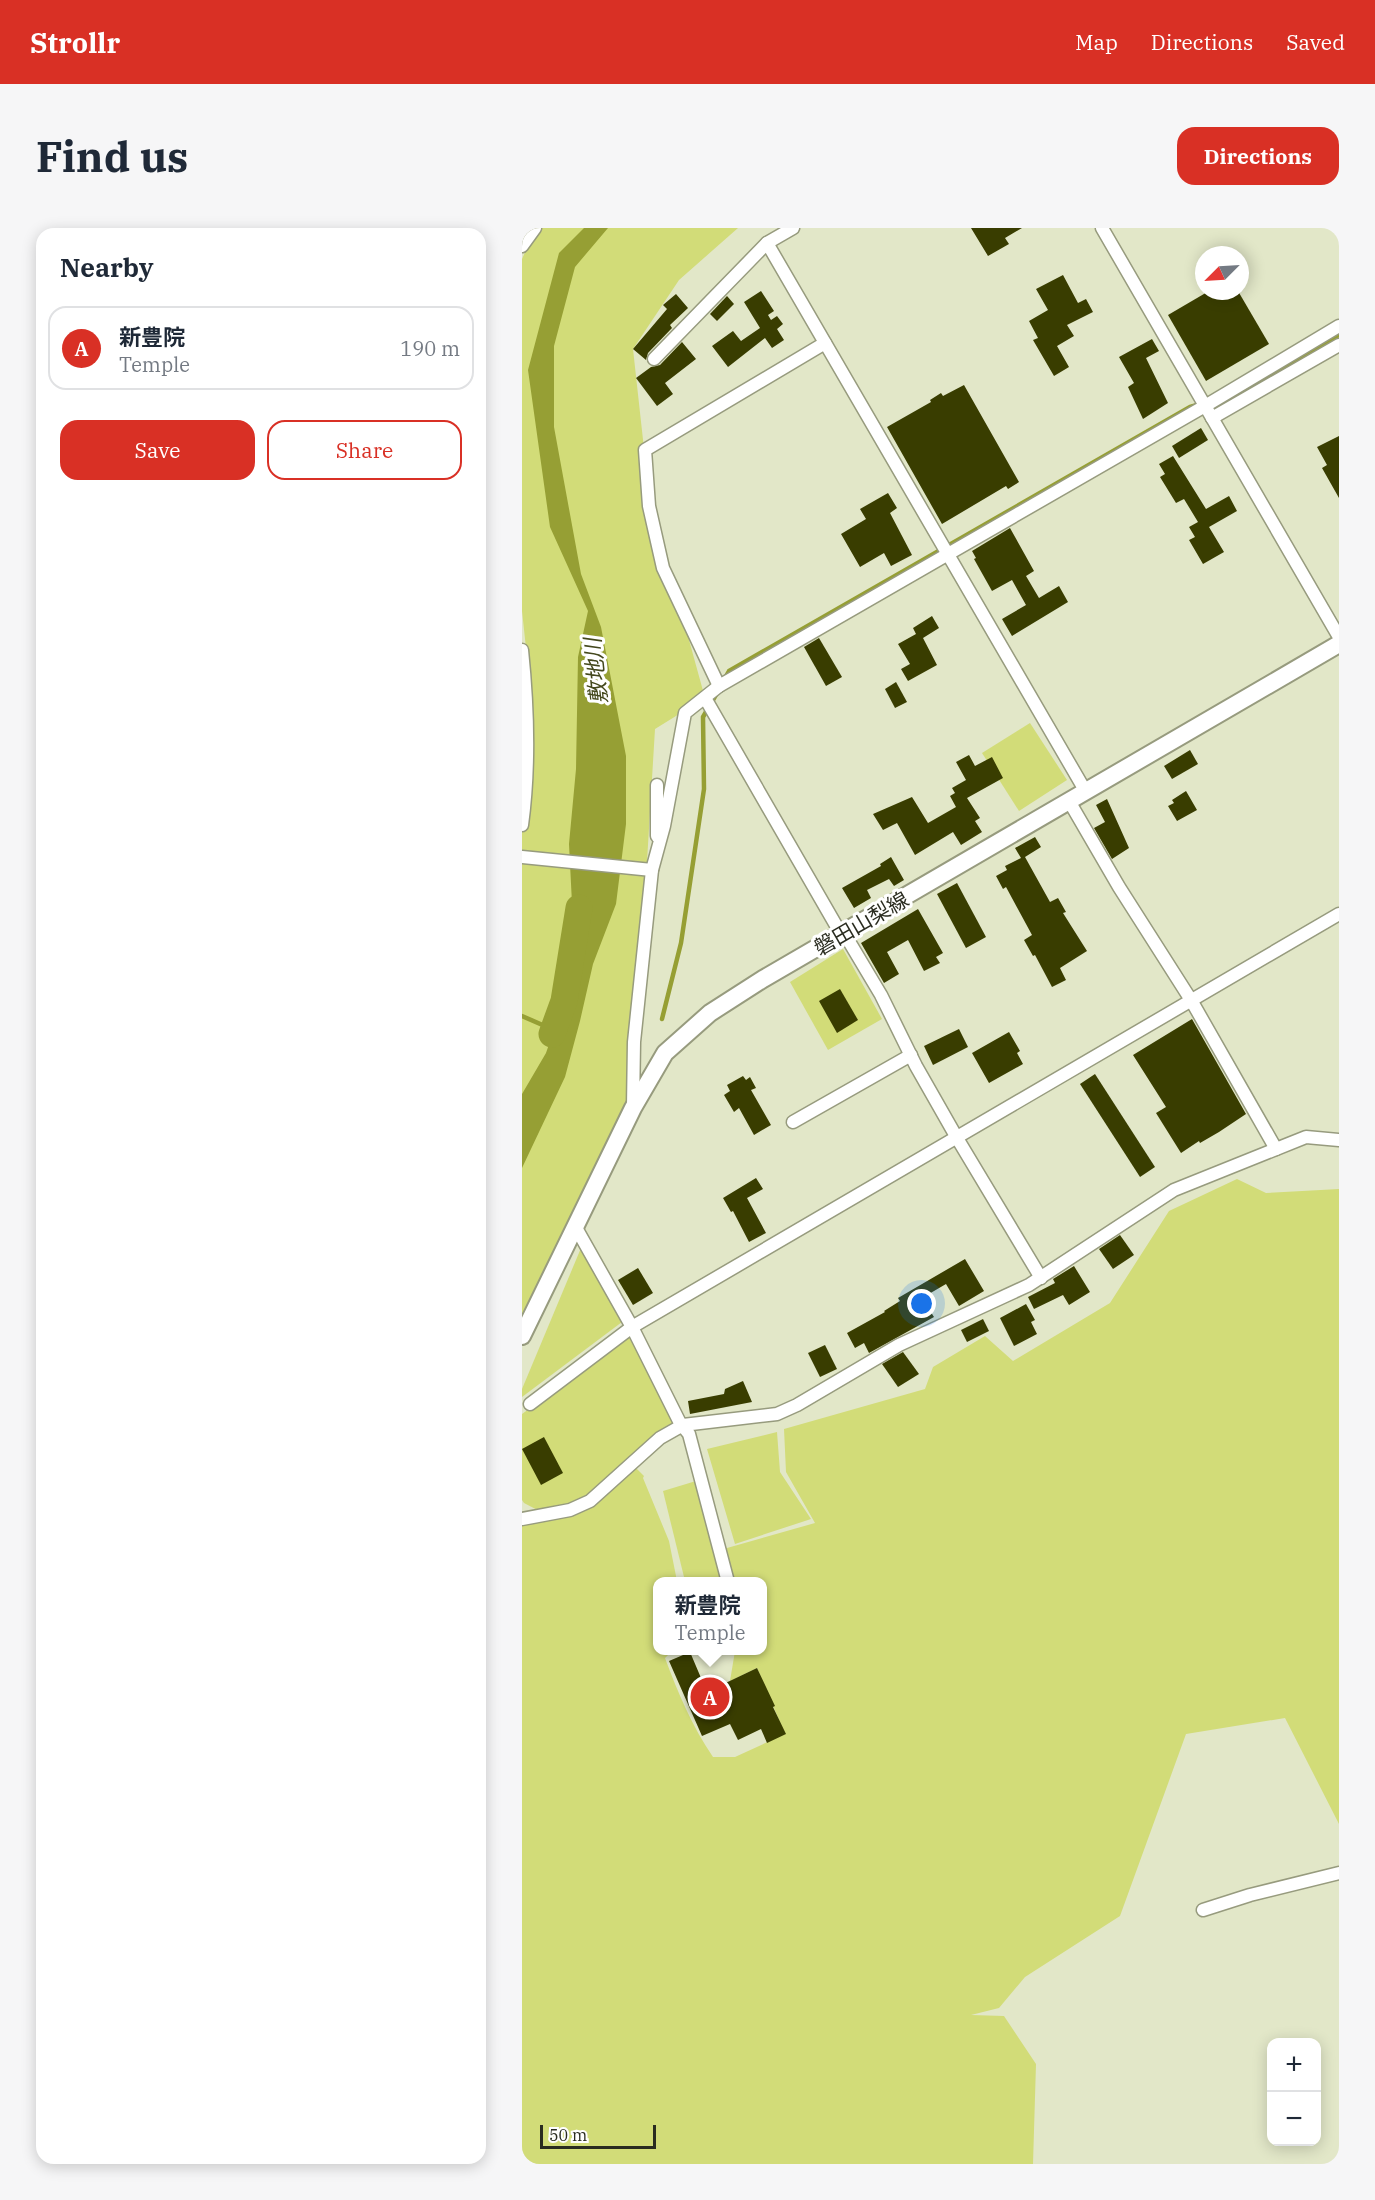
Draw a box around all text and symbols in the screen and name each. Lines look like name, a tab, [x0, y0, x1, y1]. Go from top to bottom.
text: Strollr	[30, 24, 120, 61]
text: Map	[1075, 28, 1118, 56]
text: Directions	[1151, 28, 1253, 56]
text: Saved	[1286, 28, 1345, 56]
button: Directions	[1177, 127, 1339, 185]
text: Find us	[36, 129, 188, 184]
north arrow	[1195, 246, 1249, 300]
text: Nearby	[60, 250, 154, 284]
text: 新豊院	[119, 322, 185, 351]
text: A	[75, 335, 88, 362]
text: 190 m	[400, 335, 460, 362]
text: Temple	[119, 351, 190, 378]
button: Save	[60, 420, 255, 480]
button: Share	[267, 420, 462, 480]
water label: 敷地川	[577, 635, 613, 705]
street label: 磐田山梨線	[809, 885, 913, 961]
your location	[907, 1289, 936, 1318]
popup	[653, 1577, 767, 1655]
text: 新豊院	[675, 1590, 741, 1619]
text: Temple	[675, 1619, 745, 1646]
pin: A	[690, 1674, 729, 1720]
map controls	[1267, 2038, 1321, 2146]
button: +	[1267, 2038, 1321, 2092]
button: −	[1267, 2092, 1321, 2146]
scale bar	[540, 2122, 656, 2150]
text: 50 m	[549, 2125, 587, 2145]

